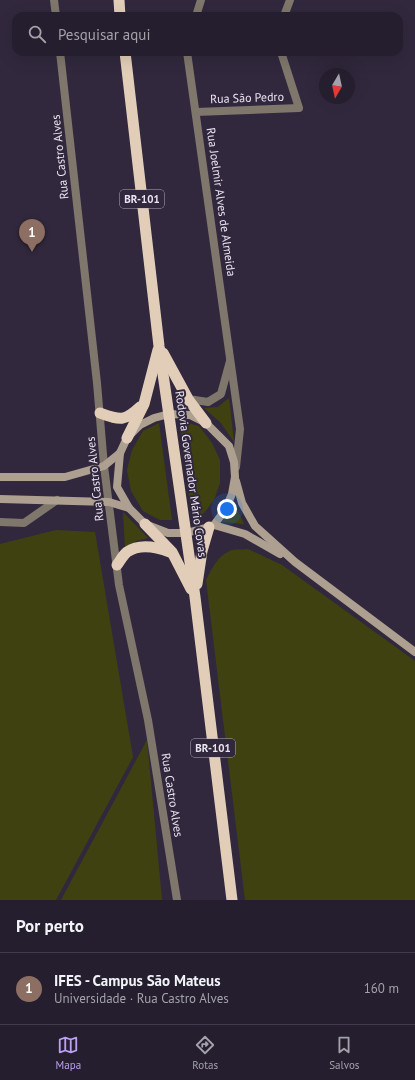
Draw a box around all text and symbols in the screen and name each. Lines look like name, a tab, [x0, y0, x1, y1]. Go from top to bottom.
search box	[12, 12, 403, 56]
icon: search	[26, 23, 48, 45]
text: Pesquisar aqui	[58, 25, 150, 44]
north arrow	[319, 68, 355, 104]
street label: Rua São Pedro	[210, 89, 284, 106]
street label: Rua Castro Alves	[48, 114, 71, 200]
street label: Rua Joelmir Alves de Almeida	[204, 127, 239, 277]
road number: BR-101	[120, 190, 164, 208]
pin: 1	[19, 219, 45, 252]
street label: Rodovia Governador Mário Covas	[172, 390, 211, 558]
street label: Rua Castro Alves	[83, 436, 106, 522]
your location	[217, 499, 237, 519]
road number: BR-101	[191, 739, 235, 757]
street label: Rua Castro Alves	[158, 752, 187, 838]
text: Por perto	[16, 915, 84, 937]
text: IFES - Campus São Mateus	[54, 971, 221, 990]
text: 1	[25, 980, 33, 997]
text: 160 m	[364, 980, 399, 997]
text: Universidade · Rua Castro Alves	[54, 990, 229, 1007]
tab: Mapa	[56, 1034, 81, 1072]
tab: Rotas	[192, 1034, 218, 1072]
tab: Salvos	[329, 1034, 359, 1072]

